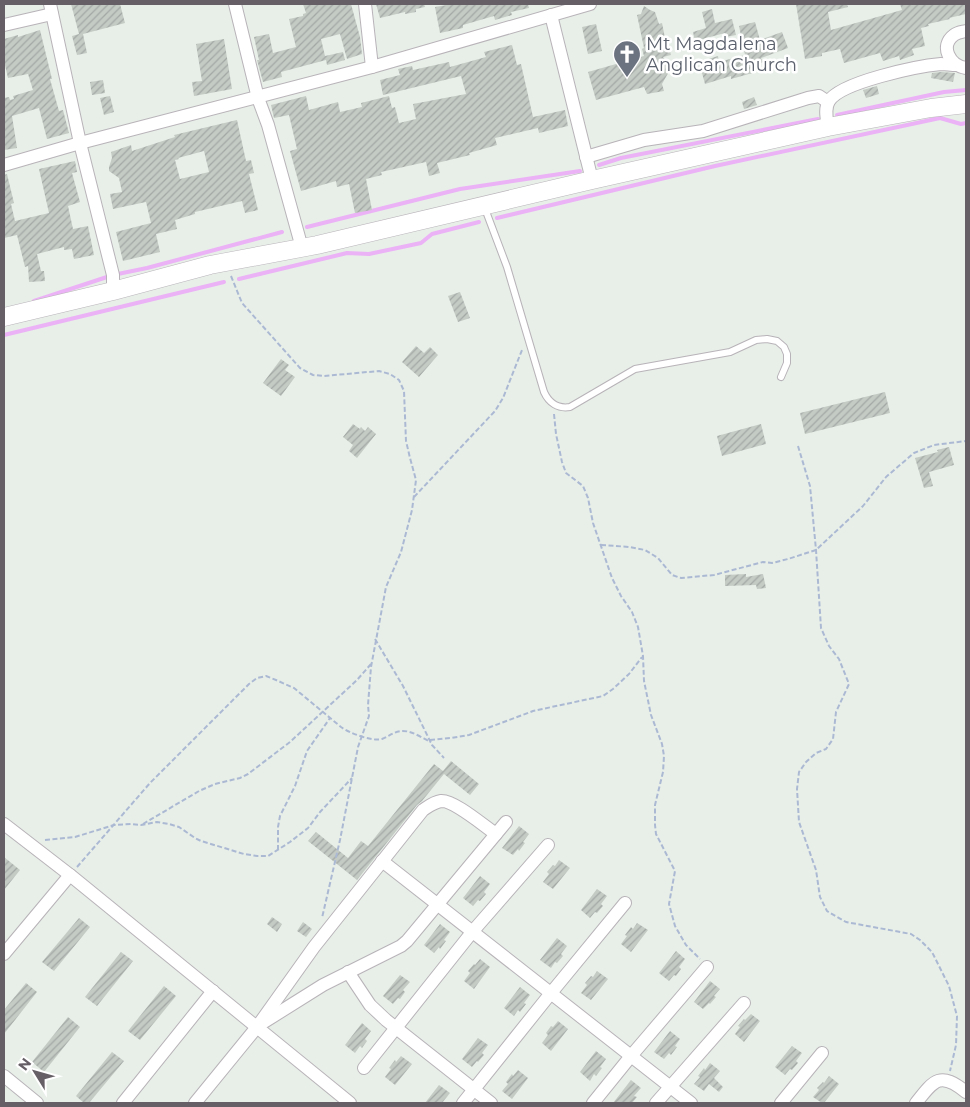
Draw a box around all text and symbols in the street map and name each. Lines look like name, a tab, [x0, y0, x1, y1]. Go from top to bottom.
place label: Mt Magdalena Anglican Church	[646, 33, 797, 76]
church icon: Mt Magdalena Anglican Church	[612, 39, 642, 78]
north arrow	[10, 1047, 60, 1097]
text: N	[14, 1054, 35, 1074]

